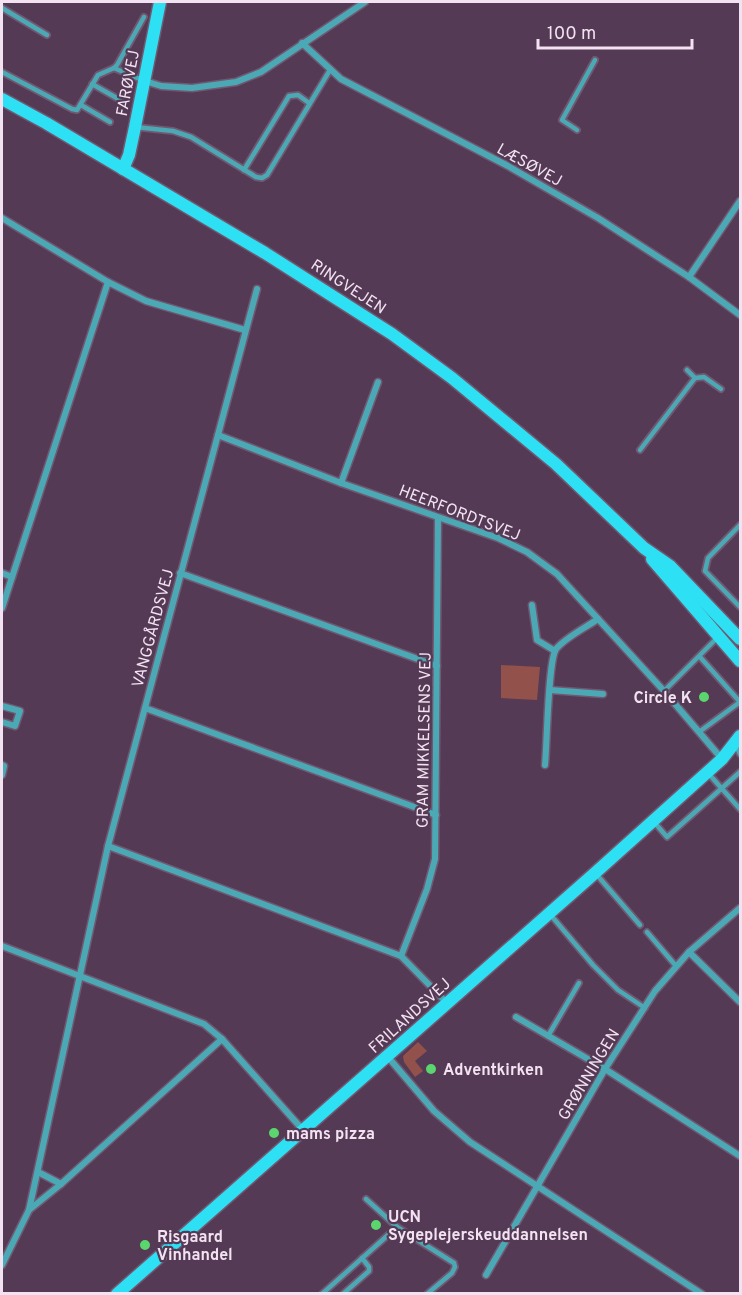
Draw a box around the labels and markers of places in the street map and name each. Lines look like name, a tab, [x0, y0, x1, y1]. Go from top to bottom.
place label: Circle K	[633, 689, 692, 709]
marker: Circle K	[697, 690, 711, 704]
place label: Adventkirken	[443, 1061, 543, 1081]
marker: Adventkirken	[424, 1062, 438, 1076]
place label: mams pizza	[286, 1125, 375, 1145]
marker: mams pizza	[267, 1126, 281, 1140]
place label: UCN Sygeplejerskeuddannelsen	[388, 1208, 588, 1246]
marker: UCN Sygeplejerskeuddannelsen	[369, 1218, 383, 1232]
place label: Risgaard Vinhandel	[157, 1228, 233, 1266]
marker: Risgaard Vinhandel	[138, 1238, 152, 1252]

